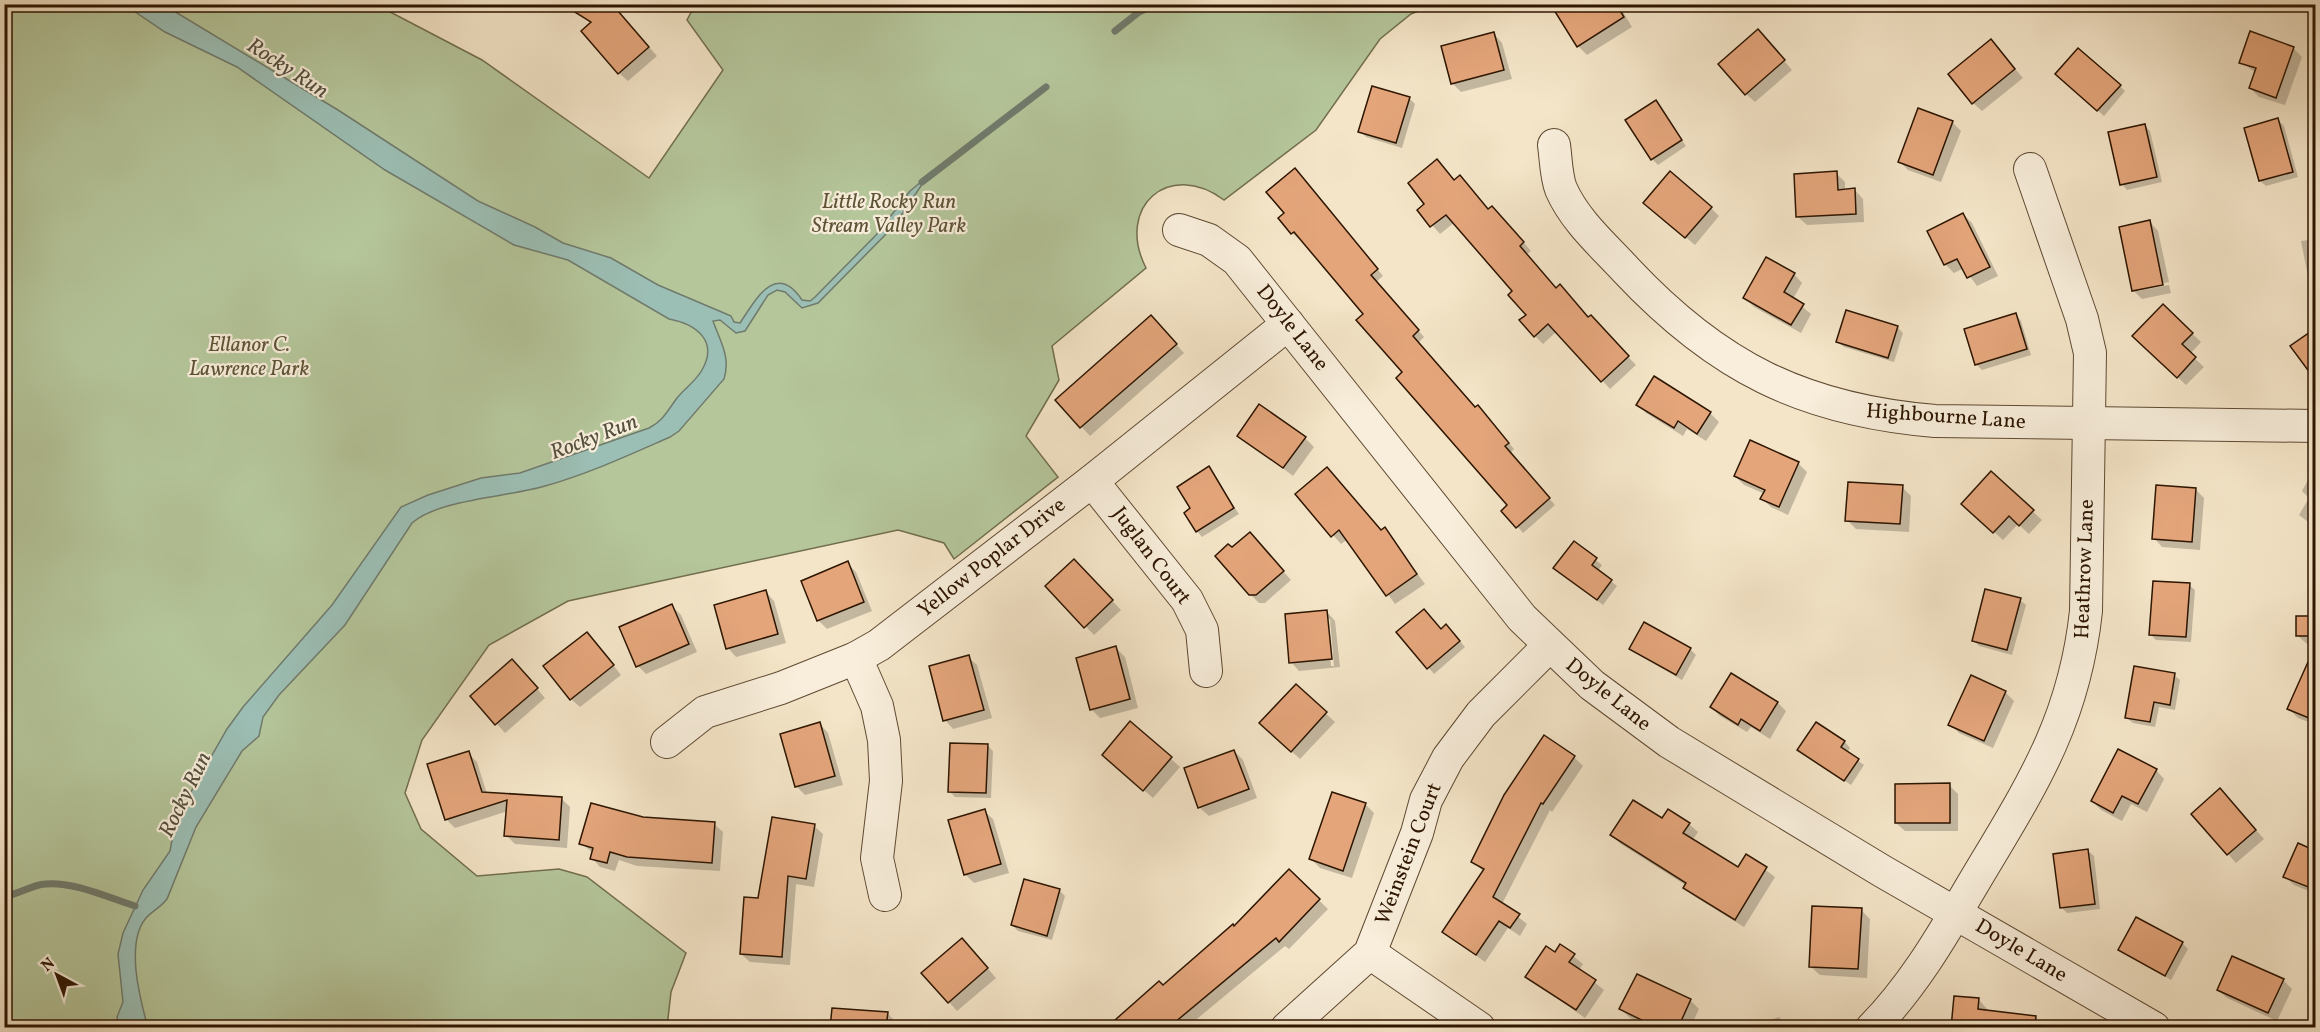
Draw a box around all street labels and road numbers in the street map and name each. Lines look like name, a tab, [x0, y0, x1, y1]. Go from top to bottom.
street label: Doyle Lane	[1249, 279, 1335, 377]
street label: Highbourne Lane	[1865, 397, 2027, 437]
street label: Yellow Poplar Drive	[912, 491, 1072, 625]
street label: Heathrow Lane	[2068, 498, 2102, 640]
street label: Juglan Court	[1105, 501, 1197, 611]
street label: Doyle Lane	[1559, 651, 1657, 739]
street label: Weinstein Court	[1369, 779, 1449, 929]
street label: Doyle Lane	[1969, 912, 2073, 990]

